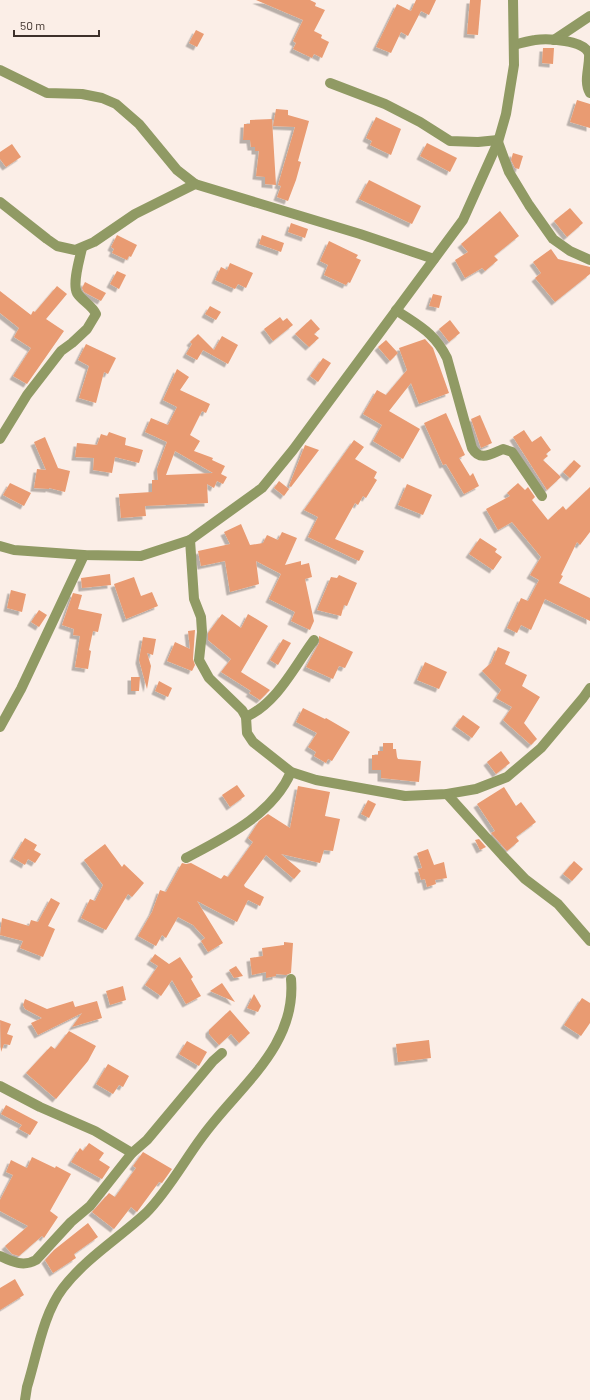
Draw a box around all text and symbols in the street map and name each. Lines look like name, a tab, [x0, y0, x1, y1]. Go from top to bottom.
scale bar	[14, 12, 99, 38]
text: 50 m	[20, 18, 45, 32]

